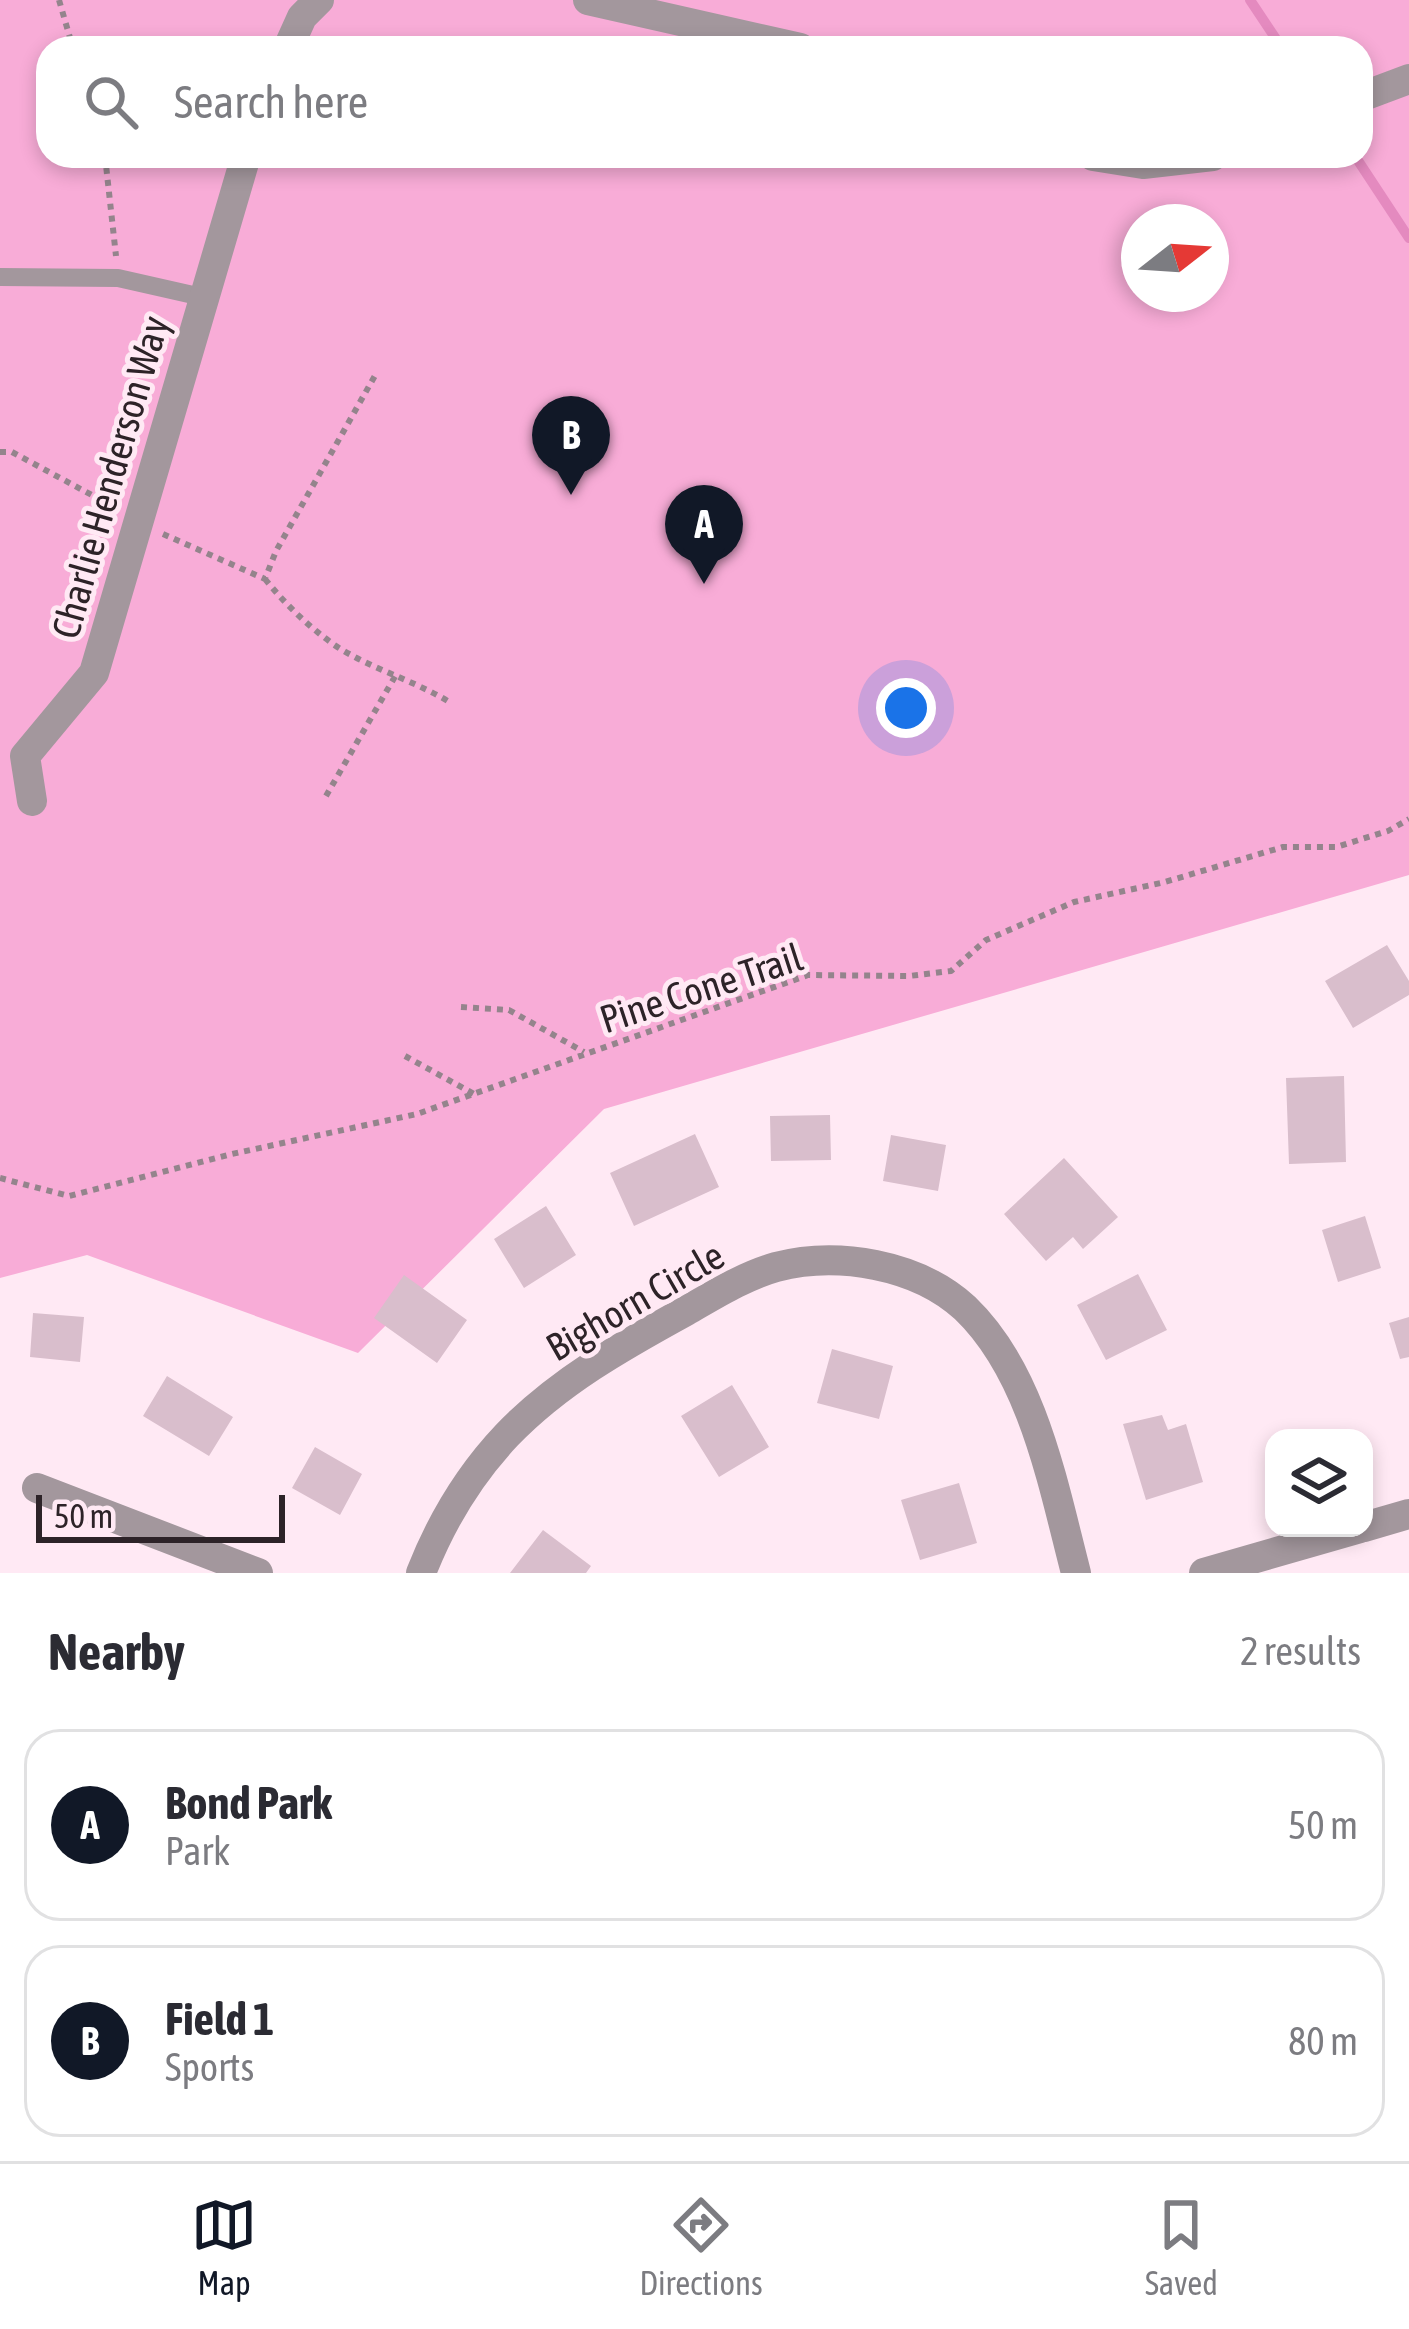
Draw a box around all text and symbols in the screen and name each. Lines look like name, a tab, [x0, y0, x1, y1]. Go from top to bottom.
search box	[36, 36, 1373, 168]
icon: search	[78, 69, 144, 135]
text: Search here	[174, 76, 368, 128]
north arrow	[1121, 204, 1229, 312]
street label: Charlie Henderson Way	[43, 311, 177, 643]
pin: B	[532, 396, 610, 495]
pin: A	[665, 485, 743, 584]
your location	[876, 678, 936, 738]
street label: Pine Cone Trail	[594, 935, 808, 1041]
street label: Bighorn Circle	[539, 1233, 731, 1369]
map controls	[1265, 1429, 1373, 1537]
button: layers	[1265, 1429, 1373, 1537]
scale bar	[36, 1489, 285, 1542]
text: 50 m	[54, 1497, 113, 1535]
text: Nearby	[48, 1622, 185, 1681]
text: 2 results	[1240, 1629, 1361, 1673]
text: Bond Park	[165, 1777, 332, 1829]
text: A	[80, 1803, 100, 1847]
text: 50 m	[1288, 1803, 1358, 1847]
text: Park	[165, 1829, 230, 1873]
text: Field 1	[165, 1993, 274, 2045]
text: B	[81, 2019, 99, 2063]
text: 80 m	[1288, 2019, 1358, 2063]
text: Sports	[165, 2045, 254, 2089]
tab: Map	[191, 2192, 257, 2302]
tab: Directions	[639, 2192, 763, 2302]
tab: Saved	[1145, 2192, 1218, 2302]

